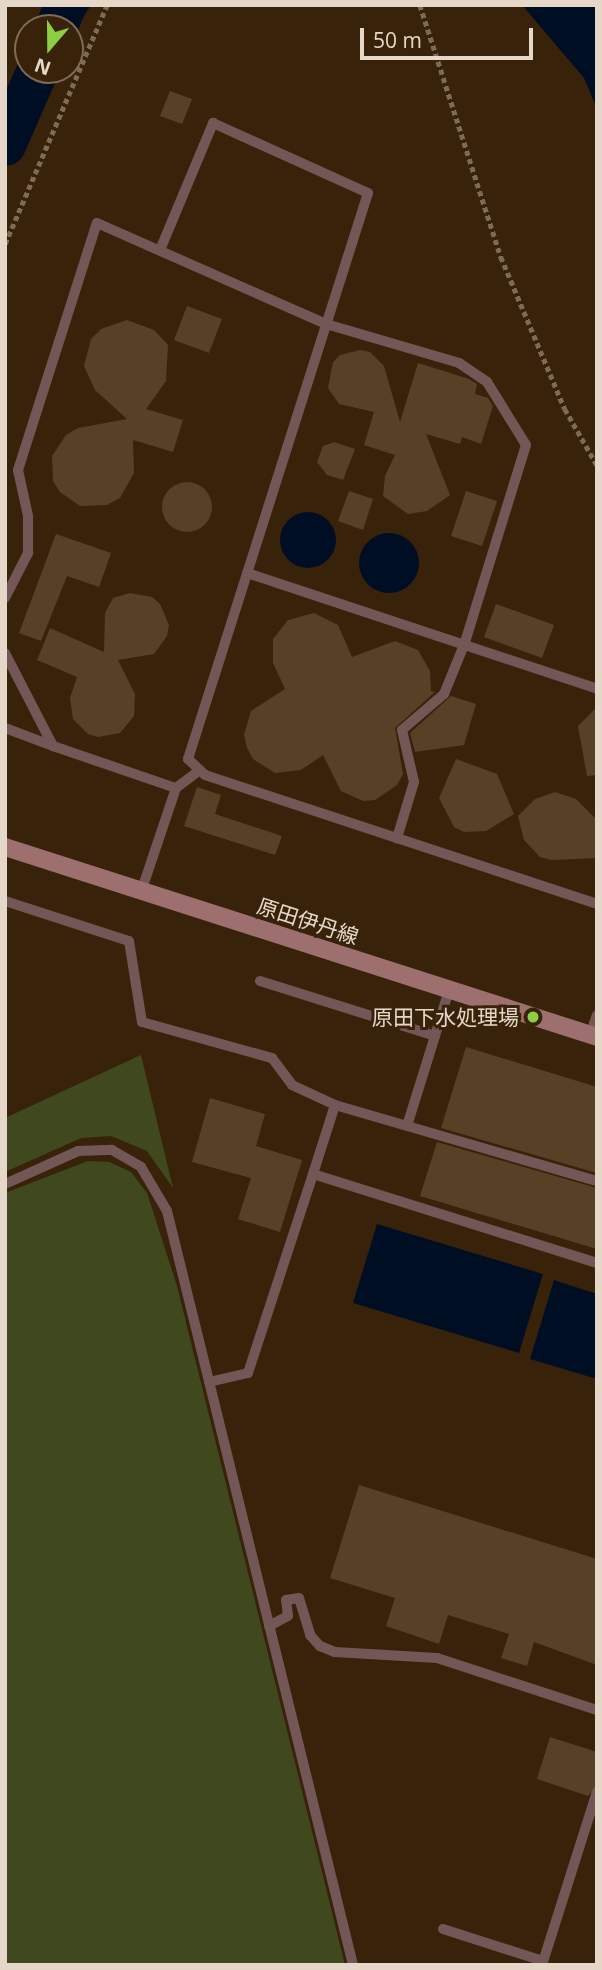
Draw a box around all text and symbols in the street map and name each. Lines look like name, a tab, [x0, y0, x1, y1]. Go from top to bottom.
north arrow	[14, 14, 84, 84]
scale bar	[364, 14, 537, 58]
text: 50 m	[373, 26, 422, 54]
text: N	[31, 52, 54, 82]
street label: 原田伊丹線	[254, 893, 362, 949]
place label: 原田下水処理場	[372, 1004, 519, 1030]
marker: 原田下水処理場	[525, 1009, 541, 1025]

